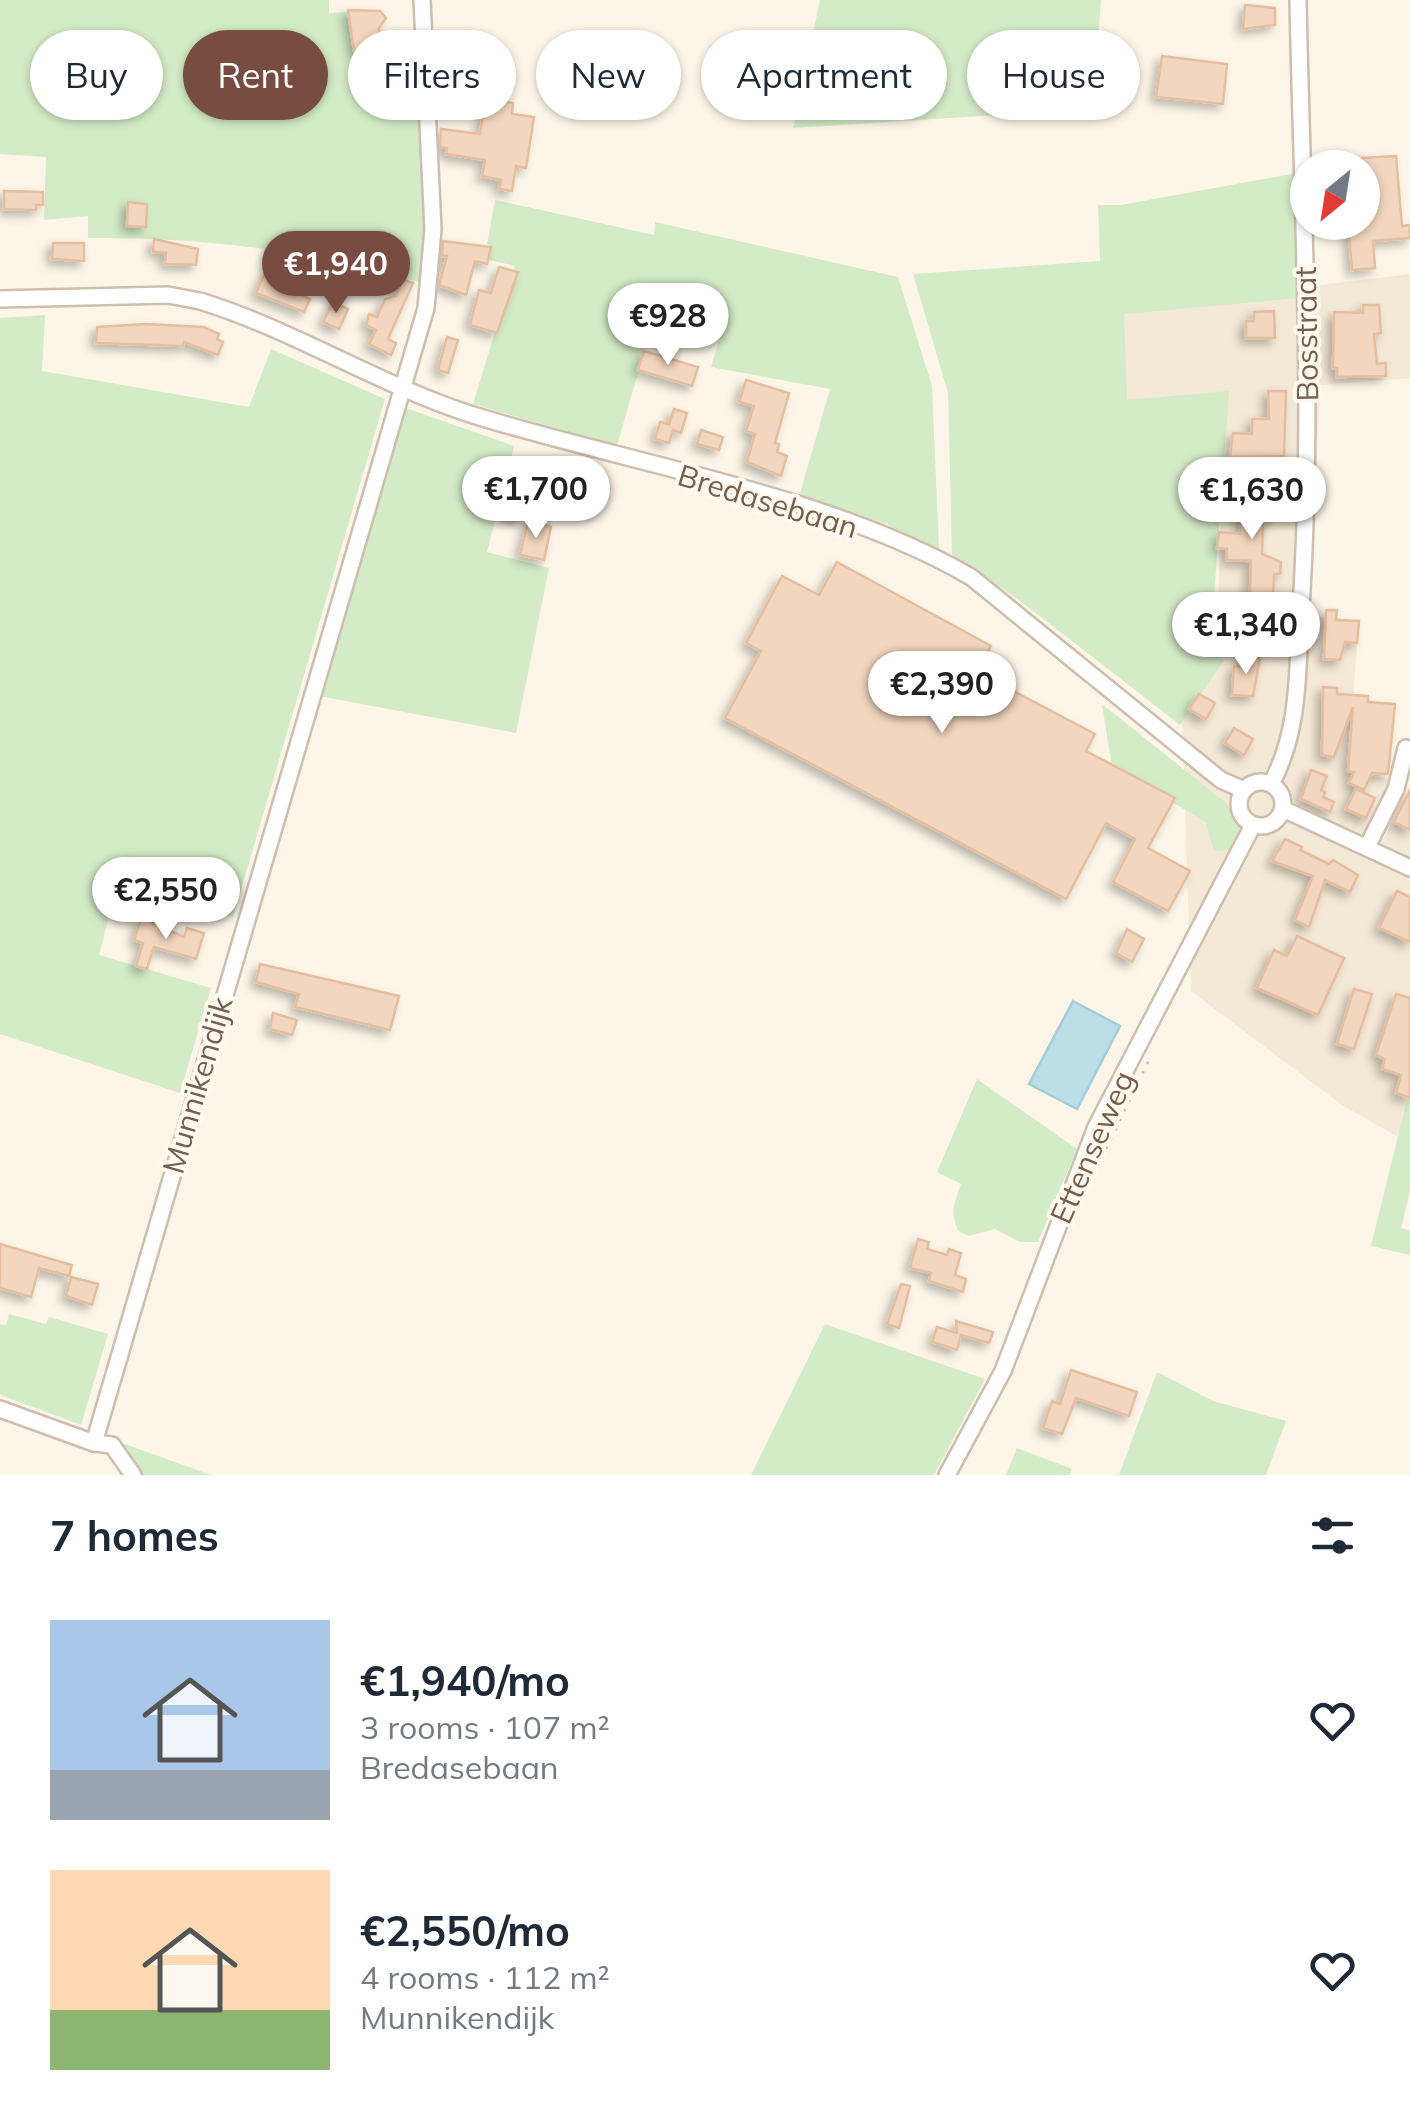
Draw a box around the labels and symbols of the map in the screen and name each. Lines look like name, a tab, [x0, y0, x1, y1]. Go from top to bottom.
north arrow	[1290, 150, 1380, 240]
pin: €1,940	[255, 231, 417, 316]
street label: Bosstraat	[1286, 266, 1326, 402]
pin: €928	[609, 283, 727, 368]
pin: €1,700	[455, 456, 617, 541]
street label: Bredasebaan	[673, 456, 863, 546]
pin: €1,630	[1171, 457, 1333, 542]
pin: €1,340	[1165, 592, 1327, 677]
pin: €2,390	[861, 651, 1023, 736]
pin: €2,550	[85, 857, 247, 942]
street label: Munnikendijk	[154, 992, 241, 1178]
street label: Ettenseweg	[1041, 1065, 1143, 1229]

